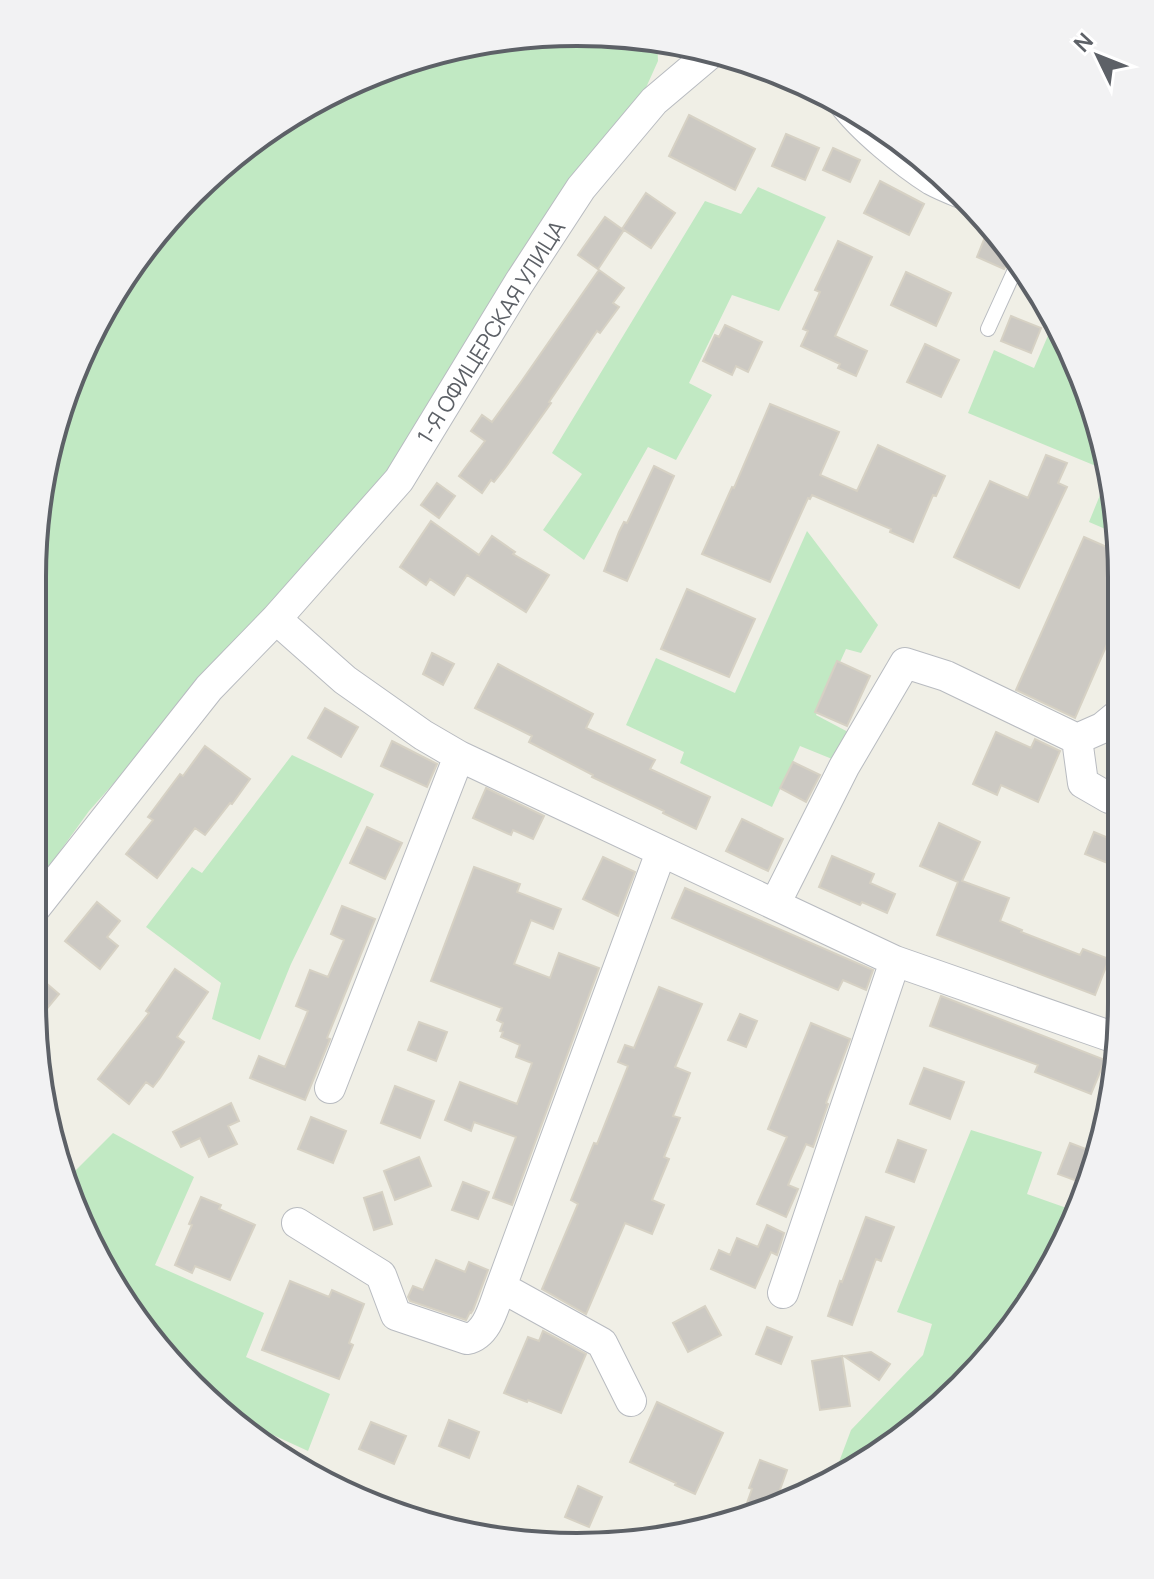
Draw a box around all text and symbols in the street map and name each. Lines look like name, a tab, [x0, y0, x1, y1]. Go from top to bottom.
north arrow	[1058, 16, 1138, 96]
text: N	[1067, 26, 1100, 58]
street label: 1-Я ОФИЦЕРСКАЯ УЛИЦА	[410, 215, 572, 449]

